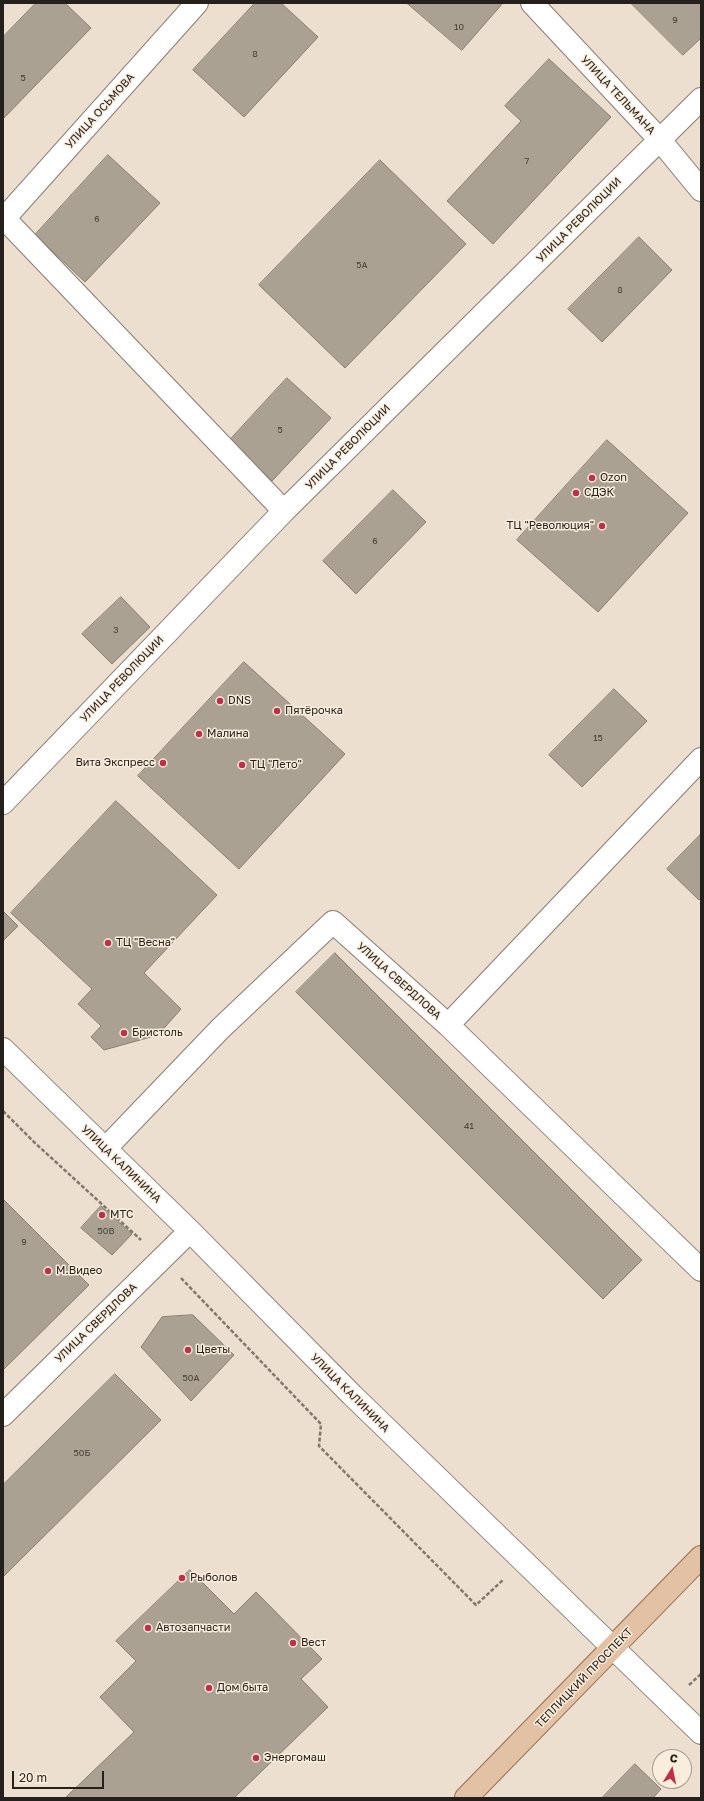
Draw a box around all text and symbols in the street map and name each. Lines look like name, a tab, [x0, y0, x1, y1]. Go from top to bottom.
house number: 9	[672, 15, 678, 25]
house number: 10	[454, 22, 464, 32]
house number: 8	[252, 49, 258, 59]
street label: УЛИЦА ТЕЛЬМАНА	[578, 53, 658, 137]
street label: УЛИЦА ОСЬМОВА	[63, 71, 137, 151]
house number: 5	[20, 73, 26, 83]
house number: 7	[525, 156, 529, 166]
street label: УЛИЦА РЕВОЛЮЦИИ	[534, 175, 624, 265]
house number: 6	[94, 214, 100, 224]
house number: 5А	[356, 260, 368, 270]
house number: 8	[617, 285, 623, 295]
street label: УЛИЦА РЕВОЛЮЦИИ	[303, 402, 393, 492]
house number: 5	[277, 425, 283, 435]
place label: Ozon	[600, 471, 627, 485]
marker: Ozon	[587, 473, 597, 483]
place label: СДЭК	[584, 486, 614, 500]
marker: СДЭК	[571, 488, 581, 498]
place label: ТЦ "Революция"	[506, 519, 594, 533]
marker: ТЦ "Революция"	[597, 521, 607, 531]
house number: 6	[372, 536, 378, 546]
house number: 3	[113, 625, 119, 635]
street label: УЛИЦА РЕВОЛЮЦИИ	[77, 633, 167, 725]
place label: DNS	[228, 694, 251, 708]
marker: DNS	[215, 696, 225, 706]
place label: Пятёрочка	[285, 704, 343, 718]
marker: Пятёрочка	[272, 706, 282, 716]
place label: Малина	[207, 727, 249, 741]
marker: Малина	[194, 729, 204, 739]
house number: 15	[593, 733, 603, 743]
place label: Вита Экспресс	[75, 756, 155, 770]
marker: Вита Экспресс	[158, 758, 168, 768]
place label: ТЦ "Лето"	[250, 758, 302, 772]
marker: ТЦ "Лето"	[237, 760, 247, 770]
place label: ТЦ "Весна"	[116, 936, 175, 950]
marker: ТЦ "Весна"	[103, 938, 113, 948]
street label: УЛИЦА СВЕРДЛОВА	[354, 940, 444, 1022]
place label: Бристоль	[132, 1026, 183, 1040]
marker: Бристоль	[119, 1028, 129, 1038]
house number: 41	[464, 1121, 474, 1131]
street label: УЛИЦА КАЛИНИНА	[78, 1122, 164, 1206]
place label: МТС	[110, 1208, 134, 1222]
marker: МТС	[97, 1210, 107, 1220]
house number: 50В	[98, 1226, 114, 1236]
house number: 9	[21, 1237, 27, 1247]
place label: М.Видео	[56, 1264, 102, 1278]
marker: М.Видео	[43, 1266, 53, 1276]
street label: УЛИЦА СВЕРДЛОВА	[52, 1280, 140, 1366]
place label: Цветы	[196, 1343, 230, 1357]
marker: Цветы	[183, 1345, 193, 1355]
street label: УЛИЦА КАЛИНИНА	[308, 1351, 392, 1435]
house number: 50А	[183, 1373, 199, 1383]
house number: 50Б	[74, 1448, 90, 1458]
place label: Рыболов	[190, 1571, 238, 1585]
marker: Рыболов	[177, 1573, 187, 1583]
place label: Автозапчасти	[156, 1621, 230, 1635]
marker: Автозапчасти	[143, 1623, 153, 1633]
street label: ТЕПЛИЦКИЙ ПРОСПЕКТ	[533, 1625, 635, 1731]
place label: Вест	[301, 1636, 326, 1650]
marker: Вест	[288, 1638, 298, 1648]
place label: Дом быта	[217, 1681, 268, 1695]
marker: Дом быта	[204, 1683, 214, 1693]
north arrow	[652, 1749, 692, 1789]
place label: Энергомаш	[264, 1751, 326, 1765]
text: С	[669, 1751, 679, 1765]
marker: Энергомаш	[251, 1753, 261, 1763]
scale bar	[14, 1763, 106, 1789]
text: 20 m	[19, 1770, 47, 1785]

